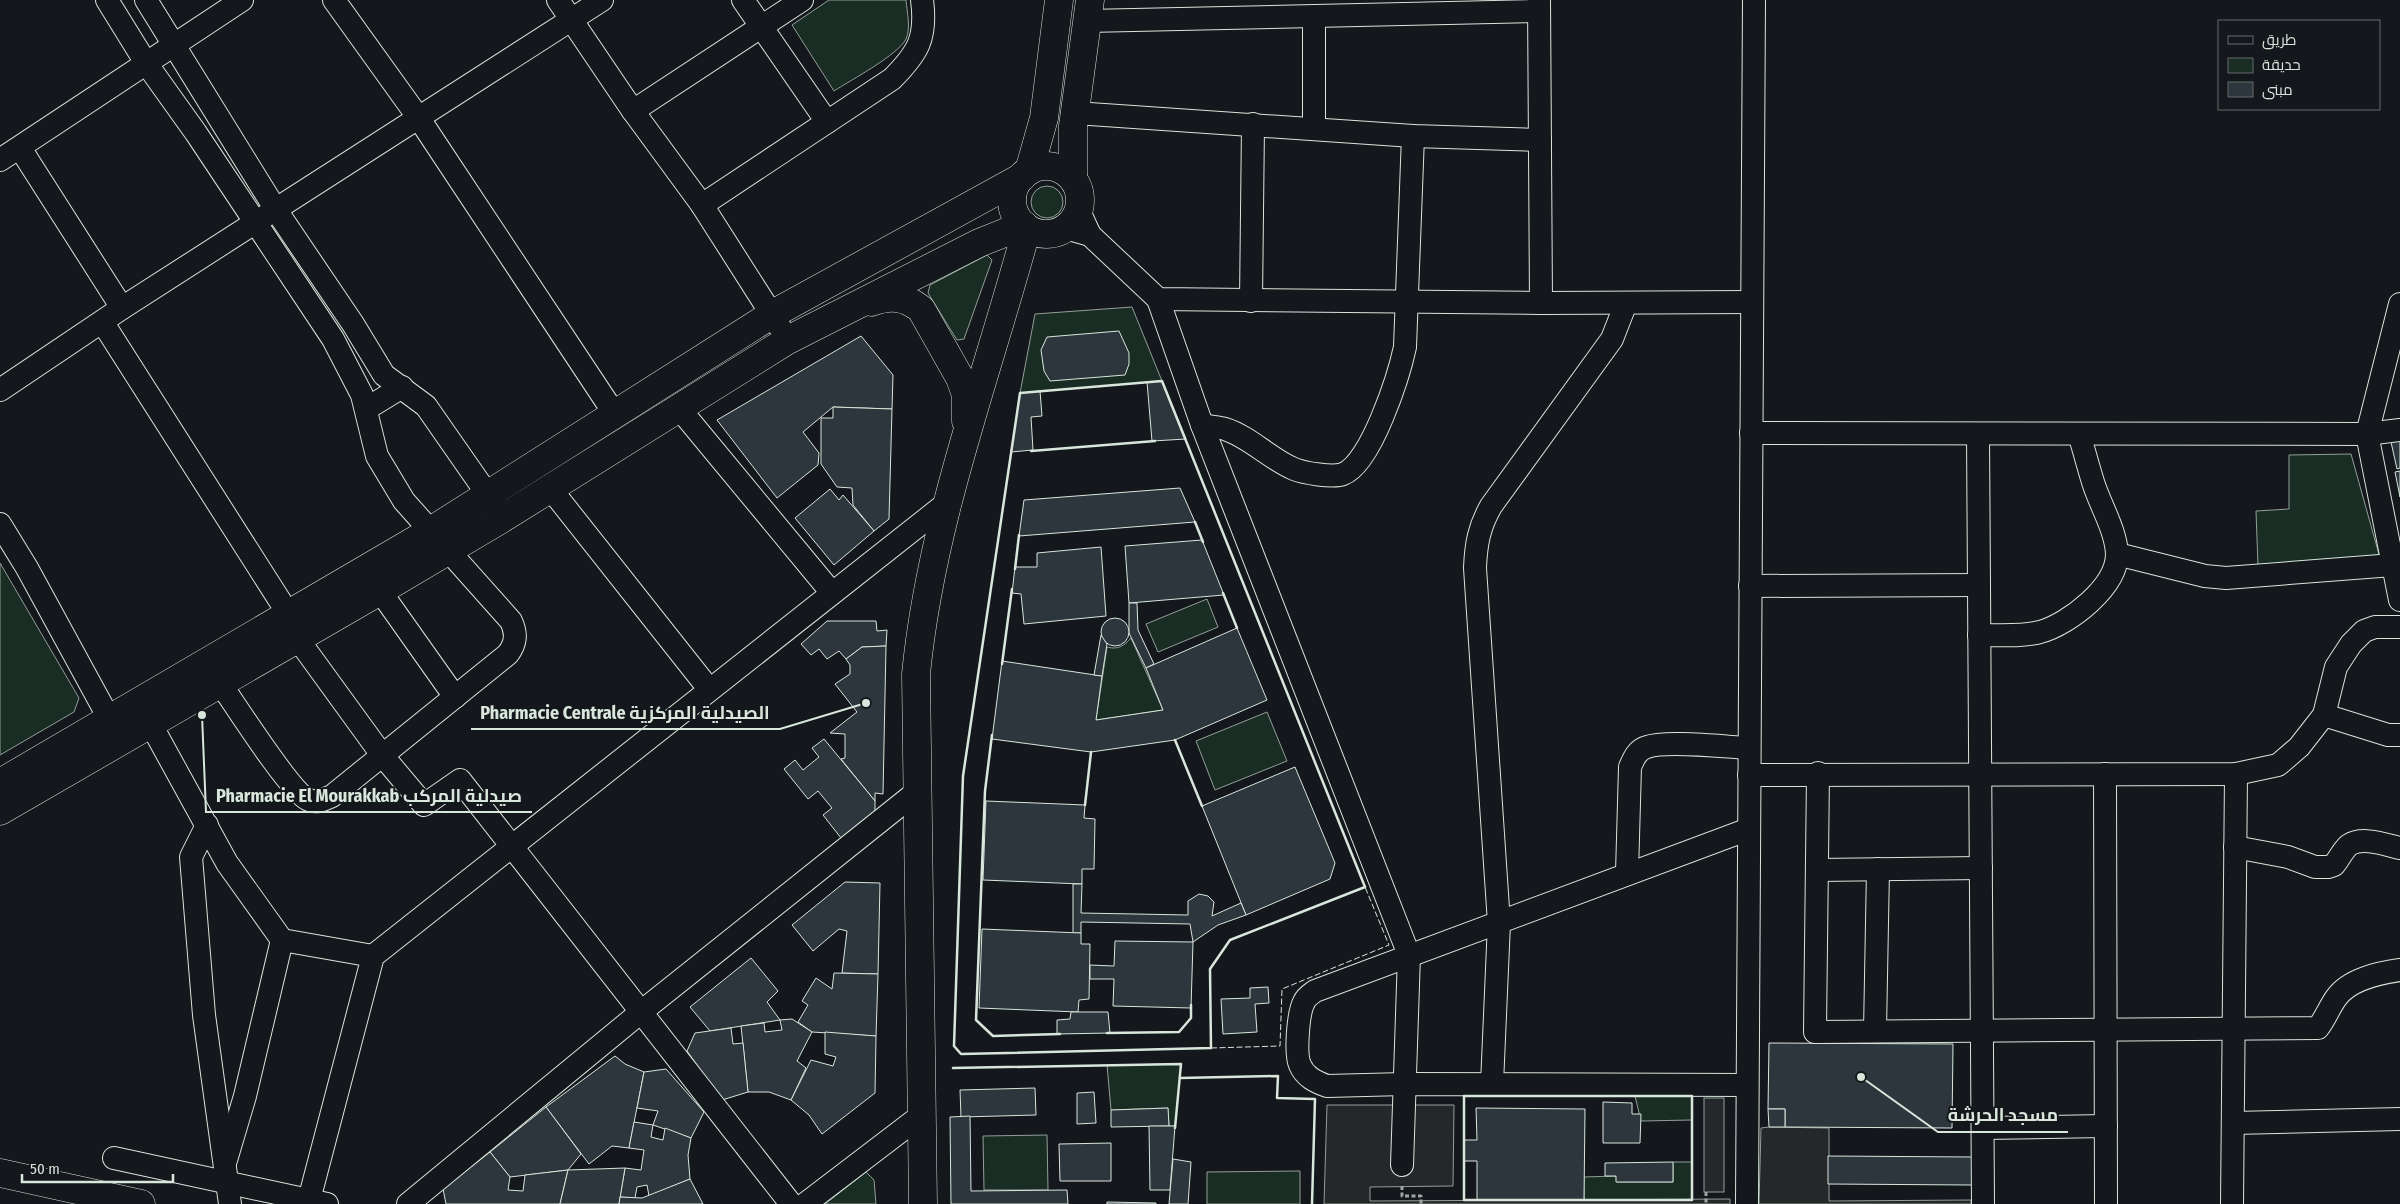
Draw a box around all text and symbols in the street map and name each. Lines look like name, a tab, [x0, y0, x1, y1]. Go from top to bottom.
legend	[2218, 20, 2380, 110]
text: طريق	[2262, 31, 2296, 50]
text: حديقة	[2262, 56, 2301, 74]
text: مبنى	[2262, 81, 2293, 100]
callout: Pharmacie Centrale الصيدلية المركزية	[471, 696, 780, 729]
text: Pharmacie Centrale الصيدلية المركزية	[480, 702, 770, 724]
callout: Pharmacie El Mourakkab صيدلية المركب	[206, 779, 532, 812]
text: Pharmacie El Mourakkab صيدلية المركب	[216, 785, 522, 807]
callout: مسجد الحرشة	[1938, 1099, 2068, 1132]
text: مسجد الحرشة	[1948, 1104, 2058, 1126]
scale bar	[22, 1152, 174, 1184]
text: 50 m	[30, 1160, 60, 1178]

